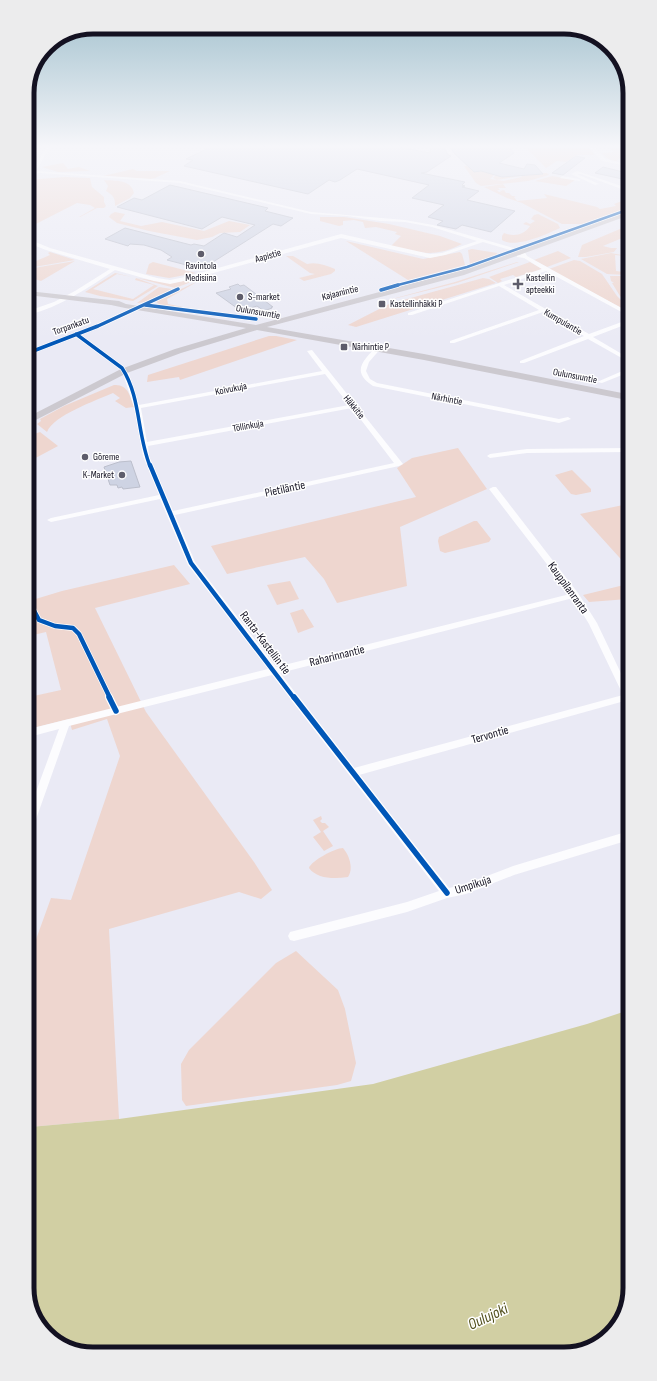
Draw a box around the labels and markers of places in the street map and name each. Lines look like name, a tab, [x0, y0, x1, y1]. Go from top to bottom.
marker: Ravintola Medisiina	[196, 249, 206, 259]
place label: Ravintola Medisiina	[185, 260, 217, 284]
place label: Kastellin apteekki	[526, 272, 555, 296]
marker: Kastellin apteekki	[513, 279, 523, 289]
place label: S-market	[248, 291, 280, 303]
marker: S-market	[235, 292, 245, 302]
place label: Kastellinhäkki P	[390, 298, 442, 310]
marker: Kastellinhäkki P	[377, 299, 387, 309]
place label: Närhintie P	[352, 341, 389, 353]
marker: Närhintie P	[339, 342, 349, 352]
place label: Göreme	[93, 451, 119, 463]
marker: Göreme	[80, 452, 90, 462]
place label: K-Market	[83, 469, 114, 481]
marker: K-Market	[117, 470, 127, 480]

